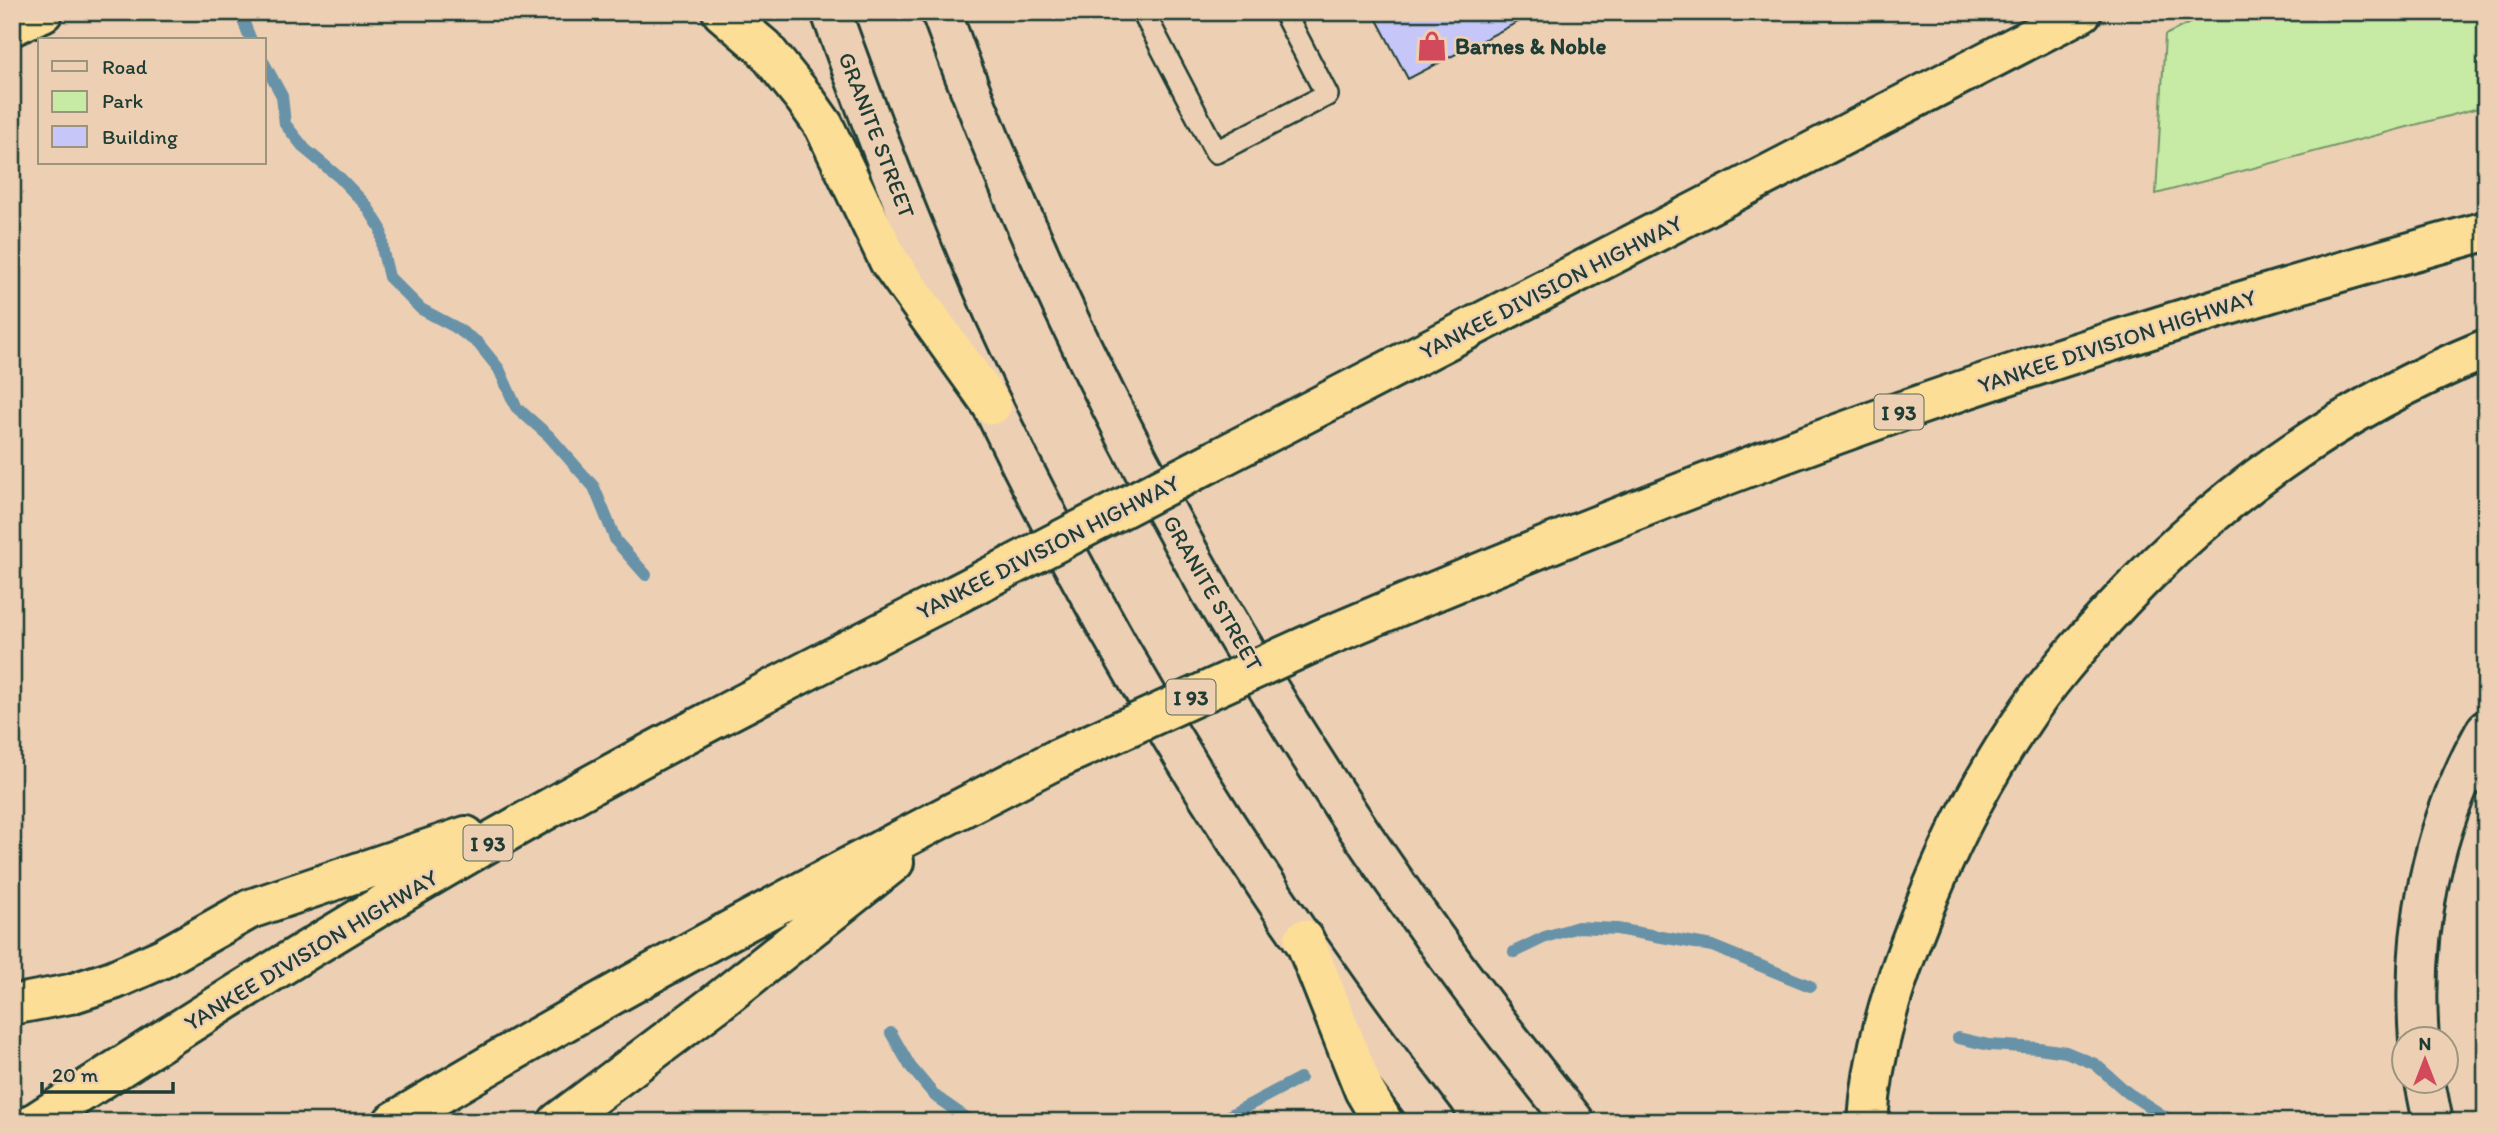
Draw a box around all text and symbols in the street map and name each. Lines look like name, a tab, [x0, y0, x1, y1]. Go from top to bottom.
shop icon: Barnes & Noble	[1415, 29, 1449, 63]
place label: Barnes & Noble	[1455, 32, 1606, 60]
legend	[38, 38, 266, 164]
street label: GRANITE STREET	[833, 48, 922, 222]
text: Road	[102, 54, 148, 79]
text: Park	[102, 88, 144, 113]
text: Building	[102, 124, 178, 149]
street label: YANKEE DIVISION HIGHWAY	[1415, 208, 1687, 366]
street label: YANKEE DIVISION HIGHWAY	[1974, 283, 2260, 399]
road number: I 93	[1874, 394, 1924, 430]
street label: YANKEE DIVISION HIGHWAY	[912, 468, 1184, 626]
street label: GRANITE STREET	[1157, 510, 1269, 676]
road number: I 93	[1166, 680, 1216, 714]
road number: I 93	[463, 826, 512, 860]
street label: YANKEE DIVISION HIGHWAY	[179, 863, 443, 1037]
north arrow	[2390, 1026, 2460, 1096]
text: N	[2419, 1032, 2431, 1055]
scale bar	[42, 1050, 173, 1094]
text: 20 m	[52, 1062, 99, 1087]

